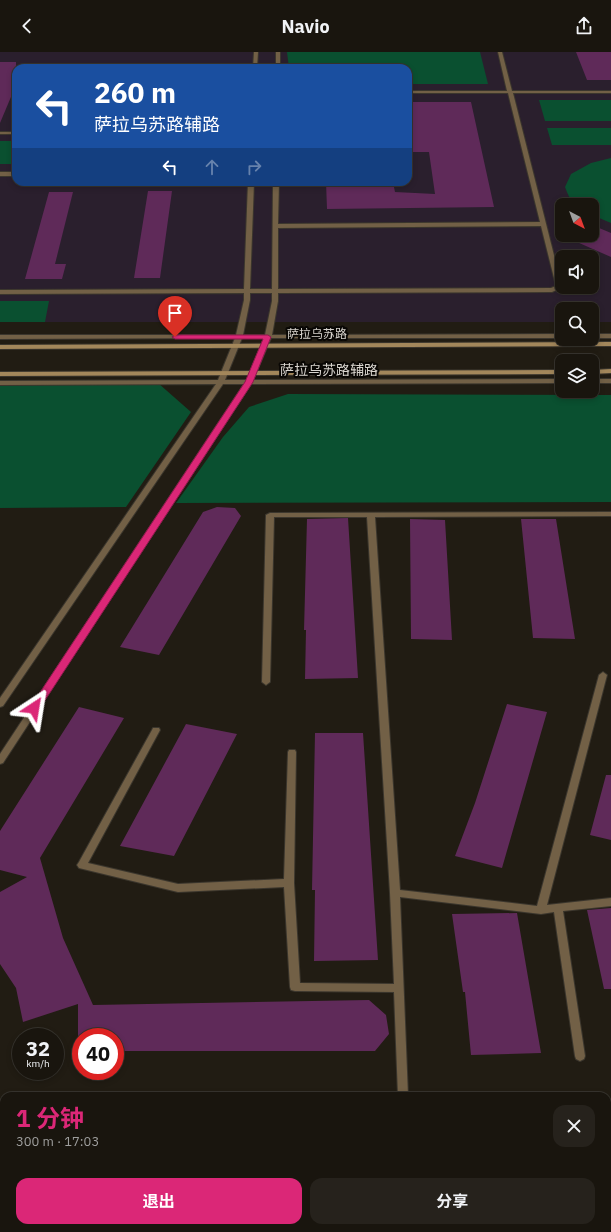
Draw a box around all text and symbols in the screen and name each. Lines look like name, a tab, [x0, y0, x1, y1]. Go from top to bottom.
icon: back	[16, 15, 38, 37]
text: Navio	[281, 15, 330, 38]
icon: share	[573, 15, 595, 37]
text: 260 m	[94, 74, 176, 111]
icon: left	[28, 80, 80, 132]
text: 萨拉乌苏路辅路	[94, 113, 220, 136]
icon: left	[159, 156, 181, 178]
icon: ahead	[201, 156, 223, 178]
icon: right	[243, 156, 265, 178]
north arrow	[555, 198, 599, 242]
map controls	[555, 198, 599, 398]
button: sound	[555, 250, 599, 294]
pin	[158, 296, 192, 337]
icon: arrive	[164, 302, 186, 324]
button: search	[555, 302, 599, 346]
street label: 萨拉乌苏路	[287, 326, 347, 341]
button: layers	[555, 354, 599, 398]
street label: 萨拉乌苏路辅路	[280, 361, 378, 379]
position arrow	[13, 687, 55, 729]
speed limit sign: 40	[72, 1028, 124, 1080]
text: 32	[26, 1035, 50, 1062]
text: km/h	[26, 1057, 50, 1070]
text: 1 分钟	[16, 1102, 84, 1134]
button: close	[553, 1105, 595, 1147]
text: 300 m · 17:03	[16, 1133, 99, 1150]
button: 退出	[16, 1178, 302, 1224]
button: 分享	[310, 1178, 595, 1224]

